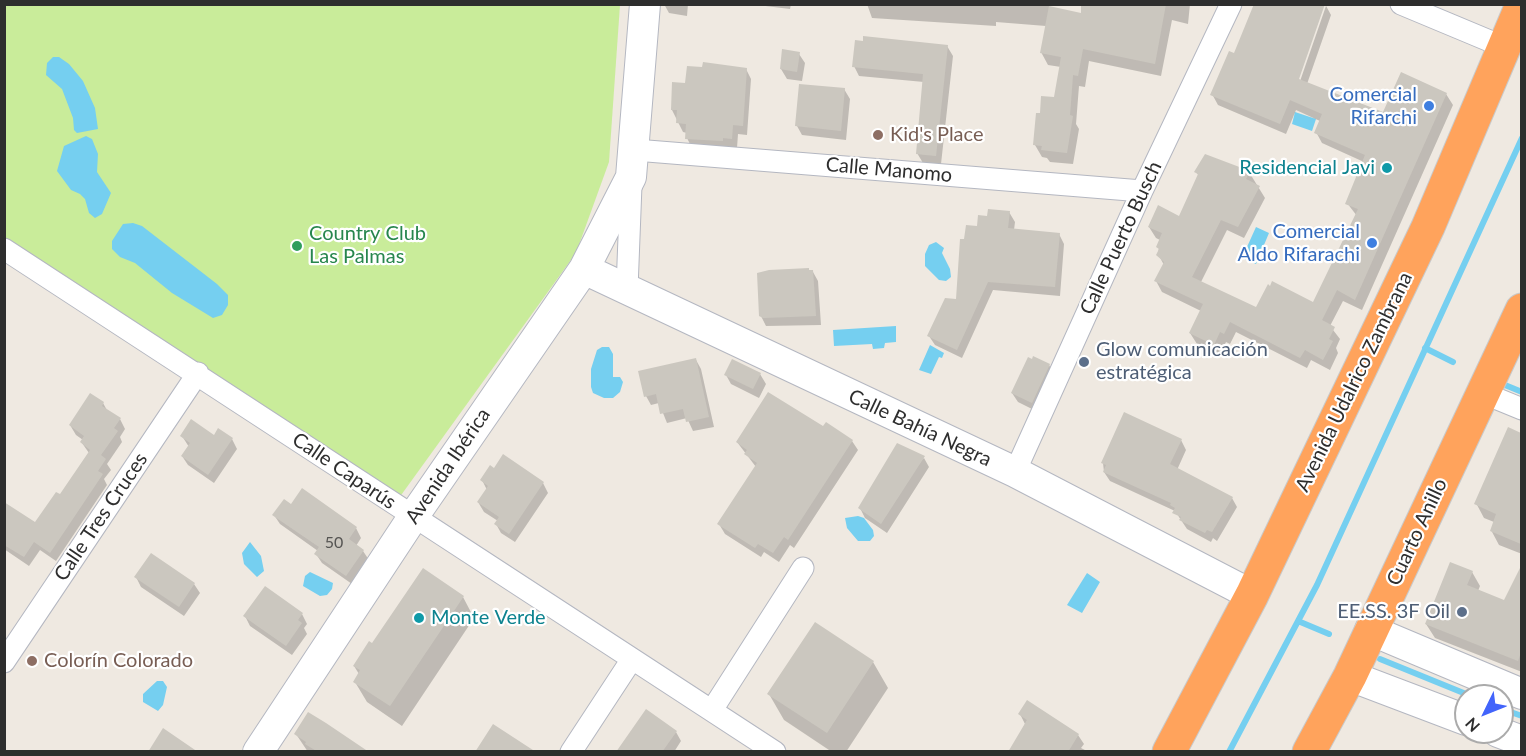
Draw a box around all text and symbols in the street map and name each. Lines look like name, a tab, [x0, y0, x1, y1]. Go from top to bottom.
place label: Comercial Rifarchi	[1330, 83, 1417, 130]
marker: Comercial Rifarchi	[1422, 99, 1436, 113]
place label: Kid's Place	[890, 123, 983, 147]
marker: Kid's Place	[871, 128, 885, 142]
street label: Calle Manomo	[825, 153, 953, 187]
place label: Residencial Javi	[1239, 156, 1375, 180]
street label: Calle Puerto Busch	[1075, 158, 1167, 318]
marker: Residencial Javi	[1380, 161, 1394, 175]
place label: Comercial Aldo Rifarachi	[1237, 220, 1360, 267]
place label: Country Club Las Palmas	[309, 222, 426, 269]
marker: Comercial Aldo Rifarachi	[1365, 236, 1379, 250]
marker: Country Club Las Palmas	[290, 239, 304, 253]
street label: Avenida Udalrico Zambrana	[1290, 268, 1418, 496]
place label: Glow comunicación estratégica	[1096, 338, 1268, 385]
marker: Glow comunicación estratégica	[1077, 355, 1091, 369]
street label: Calle Bahía Negra	[845, 384, 995, 472]
street label: Avenida Ibérica	[400, 404, 496, 528]
street label: Calle Caparús	[288, 428, 400, 514]
street label: Calle Tres Cruces	[49, 448, 153, 586]
street label: Cuarto Anillo	[1382, 475, 1452, 589]
house number: 50	[325, 533, 343, 553]
place label: EE.SS. 3F Oil	[1337, 600, 1450, 624]
marker: EE.SS. 3F Oil	[1455, 605, 1469, 619]
place label: Monte Verde	[431, 606, 546, 630]
marker: Monte Verde	[412, 611, 426, 625]
place label: Colorín Colorado	[44, 649, 193, 673]
marker: Colorín Colorado	[25, 654, 39, 668]
north arrow	[1454, 684, 1514, 744]
text: N	[1461, 714, 1483, 736]

